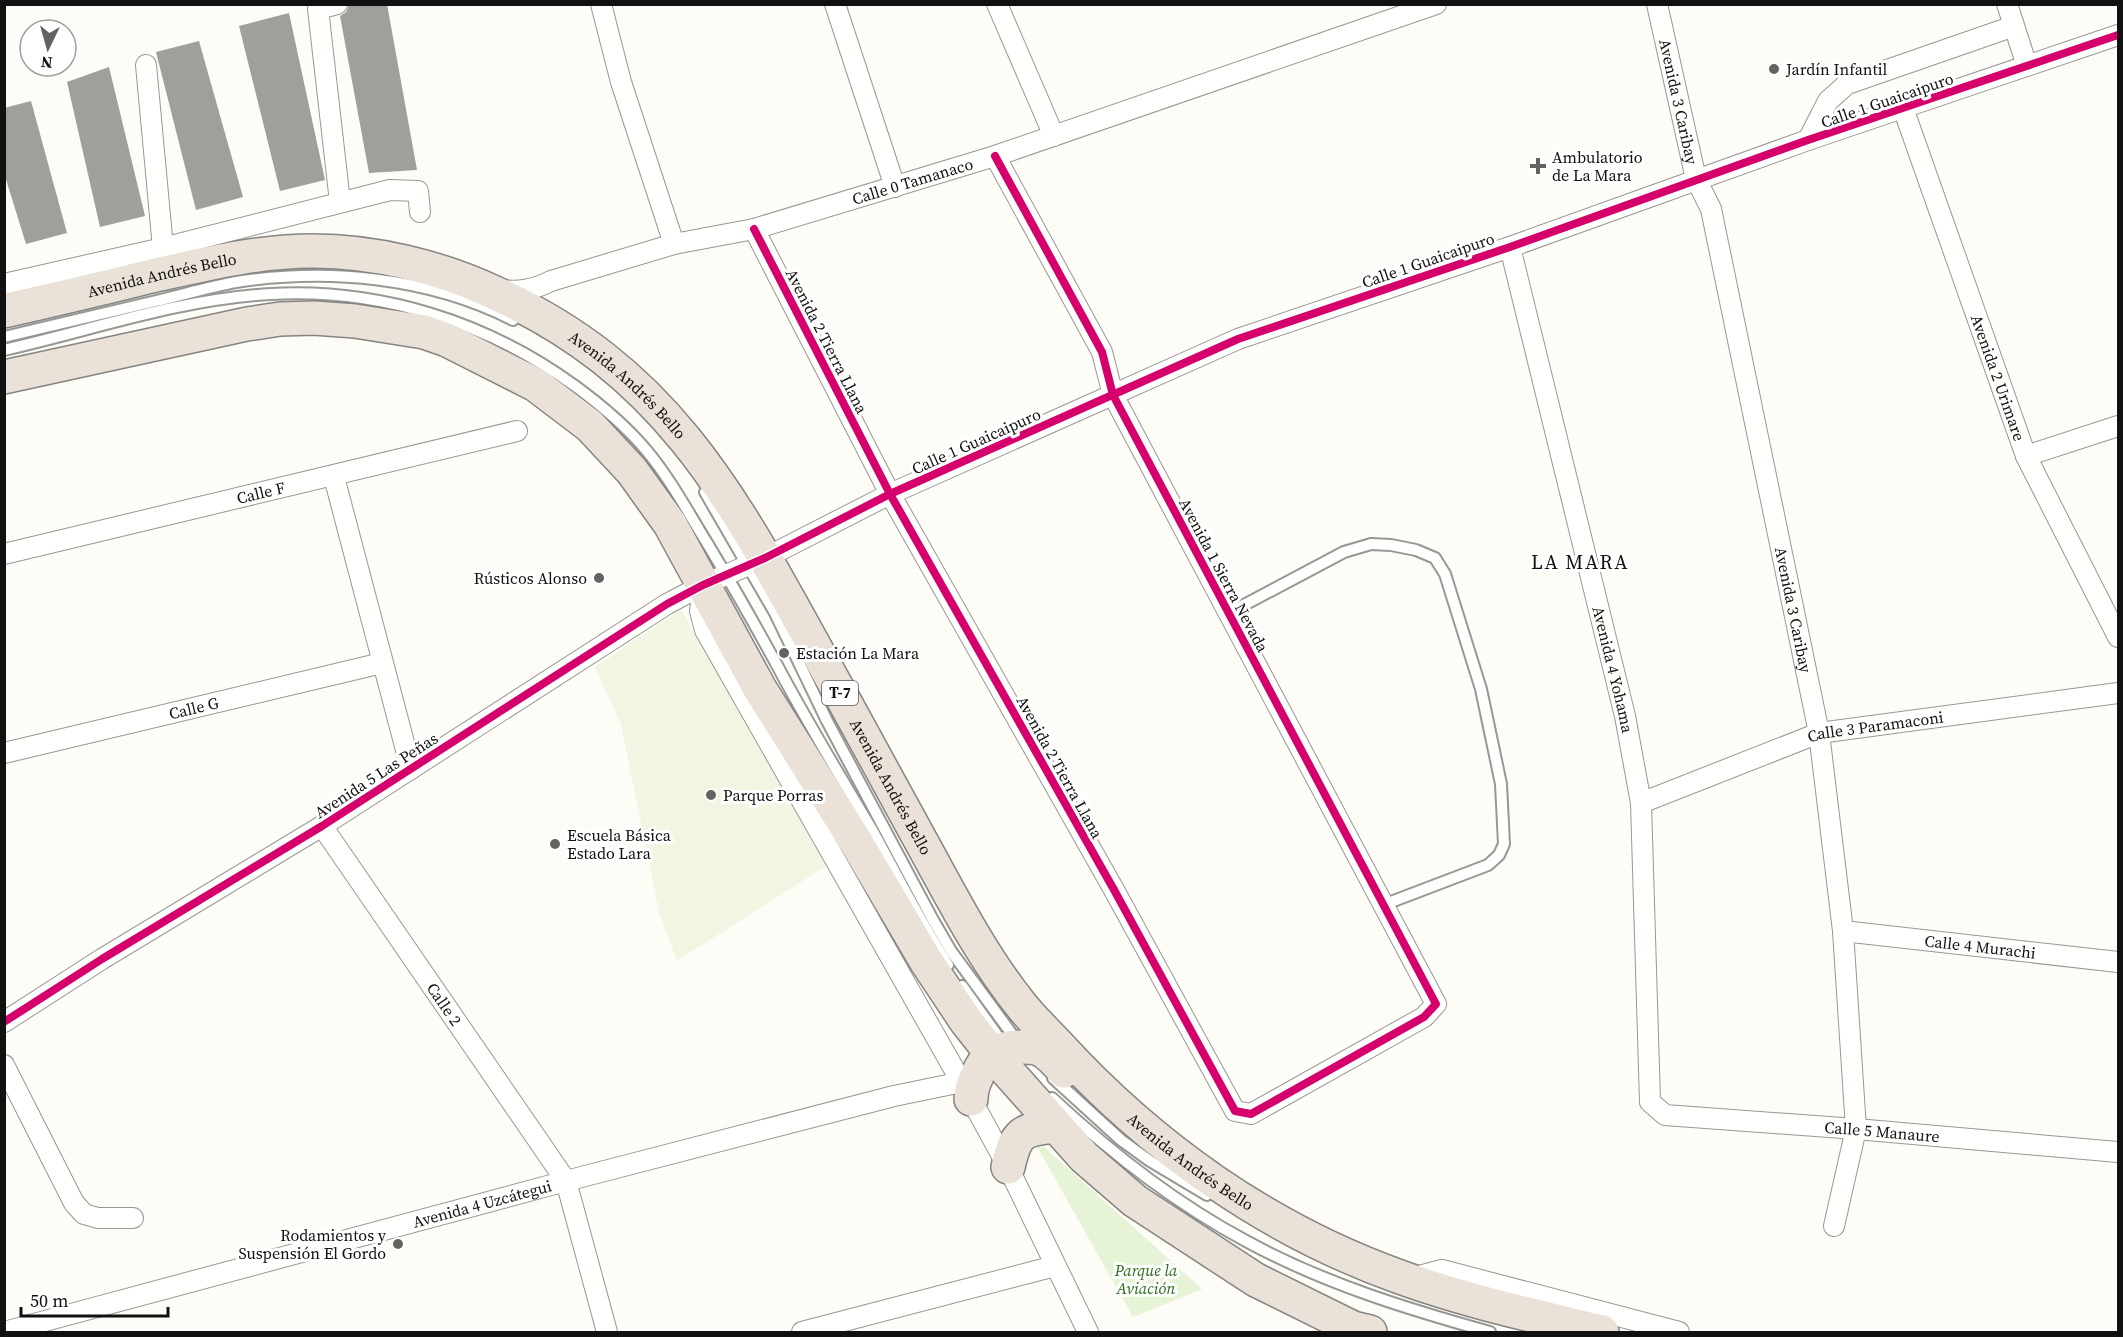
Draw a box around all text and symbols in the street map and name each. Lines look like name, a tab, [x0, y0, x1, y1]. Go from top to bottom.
north arrow	[18, 18, 78, 78]
street label: Avenida 3 Caribay	[1654, 37, 1704, 167]
text: N	[40, 51, 53, 74]
place label: Jardín Infantil	[1785, 58, 1887, 80]
marker: Jardín Infantil	[1767, 62, 1781, 76]
street label: Calle 1 Guaicaipuro	[1818, 67, 1956, 133]
place label: Ambulatorio de La Mara	[1552, 146, 1643, 186]
street label: Calle 0 Tamanaco	[849, 152, 976, 210]
marker: Ambulatorio de La Mara	[1529, 157, 1547, 175]
street label: Calle 1 Guaicaipuro	[1359, 227, 1497, 293]
street label: Avenida Andrés Bello	[85, 247, 238, 302]
street label: Avenida 2 Tierra Llana	[781, 265, 874, 418]
street label: Avenida 2 Urimare	[1966, 311, 2031, 444]
street label: Avenida Andrés Bello	[564, 325, 691, 444]
street label: Calle 1 Guaicaipuro	[908, 403, 1044, 479]
street label: Calle F	[234, 476, 287, 509]
street label: Avenida 1 Sierra Nevada	[1174, 494, 1274, 657]
street label: Avenida 3 Caribay	[1770, 545, 1817, 675]
district label: LA MARA	[1531, 548, 1629, 576]
place label: Rústicos Alonso	[474, 567, 587, 589]
marker: Rústicos Alonso	[592, 571, 606, 585]
street label: Avenida 4 Yohama	[1587, 604, 1639, 736]
place label: Estación La Mara	[796, 642, 920, 664]
marker: Estación La Mara	[777, 646, 791, 660]
road number: T-7	[822, 681, 858, 705]
street label: Calle G	[167, 691, 221, 724]
street label: Avenida 2 Tierra Llana	[1012, 692, 1109, 843]
street label: Calle 3 Paramaconi	[1804, 705, 1945, 748]
street label: Avenida Andrés Bello	[845, 715, 937, 859]
street label: Avenida 5 Las Peñas	[310, 727, 442, 823]
place label: Parque Porras	[723, 784, 823, 806]
marker: Parque Porras	[704, 788, 718, 802]
place label: Escuela Básica Estado Lara	[567, 824, 672, 864]
marker: Escuela Básica Estado Lara	[548, 837, 562, 851]
street label: Calle 4 Murachi	[1923, 929, 2037, 964]
street label: Calle 2	[422, 978, 467, 1030]
street label: Avenida Andrés Bello	[1123, 1107, 1258, 1216]
street label: Calle 5 Manaure	[1824, 1116, 1941, 1147]
street label: Avenida 4 Uzcátegui	[410, 1174, 554, 1233]
place label: Rodamientos y Suspensión El Gordo	[238, 1224, 387, 1264]
marker: Rodamientos y Suspensión El Gordo	[391, 1237, 405, 1251]
park label: Parque la Aviación	[1114, 1259, 1178, 1299]
scale bar	[21, 1280, 168, 1318]
text: 50 m	[30, 1288, 68, 1313]

